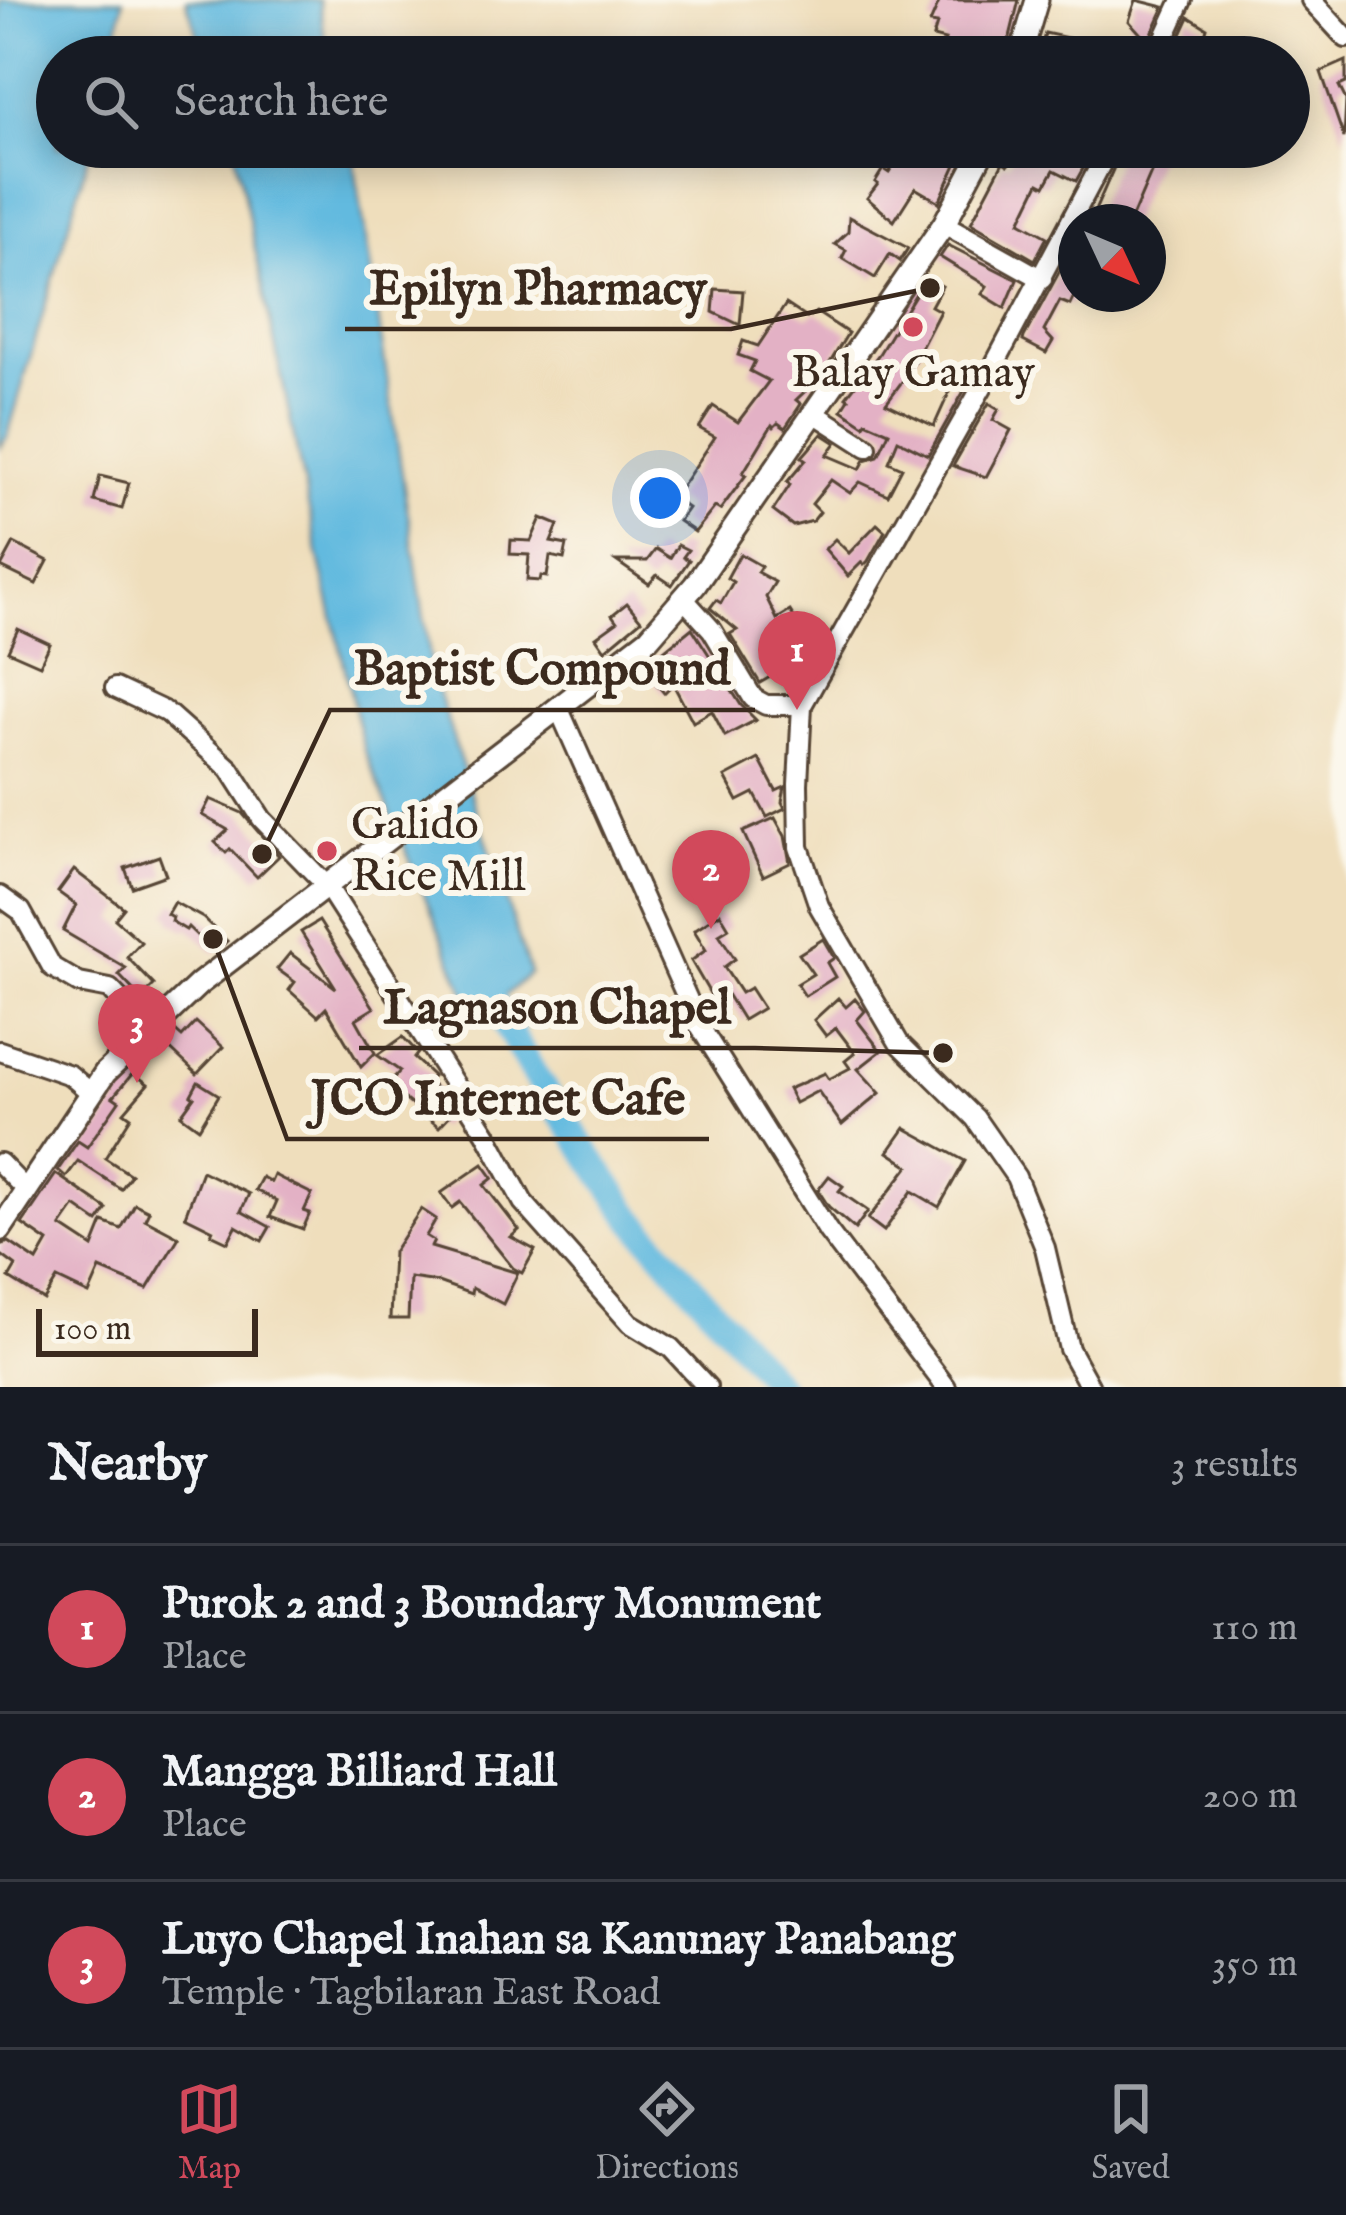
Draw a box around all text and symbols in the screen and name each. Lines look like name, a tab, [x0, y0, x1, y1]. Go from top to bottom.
search box	[36, 36, 1310, 168]
icon: search	[78, 69, 144, 135]
text: Search here	[174, 74, 388, 131]
north arrow	[1058, 204, 1166, 312]
callout: Epilyn Pharmacy	[345, 245, 731, 329]
text: Epilyn Pharmacy	[369, 261, 708, 321]
marker: Balay Gamay	[900, 314, 926, 340]
place label: Balay Gamay	[791, 345, 1036, 402]
your location	[630, 468, 690, 528]
pin: 1	[758, 611, 836, 710]
callout: Baptist Compound	[330, 626, 755, 710]
text: Baptist Compound	[354, 641, 732, 701]
place label: Galido Rice Mill	[351, 797, 526, 906]
pin: 2	[672, 830, 750, 929]
marker: Galido Rice Mill	[314, 838, 340, 864]
callout: Lagnason Chapel	[359, 964, 755, 1048]
text: Lagnason Chapel	[383, 980, 732, 1040]
pin: 3	[98, 984, 176, 1083]
callout: JCO Internet Cafe	[287, 1055, 709, 1139]
text: JCO Internet Cafe	[305, 1071, 685, 1131]
scale bar	[36, 1303, 258, 1356]
text: 100 m	[54, 1309, 131, 1351]
text: Nearby	[48, 1433, 207, 1498]
text: 3 results	[1171, 1441, 1298, 1490]
text: Purok 2 and 3 Boundary Monument	[162, 1576, 821, 1633]
text: 1	[80, 1604, 94, 1653]
text: 110 m	[1211, 1604, 1298, 1653]
text: Place	[162, 1633, 247, 1682]
text: Mangga Billiard Hall	[162, 1744, 557, 1801]
text: 2	[78, 1772, 96, 1821]
text: 200 m	[1203, 1772, 1298, 1821]
text: Place	[162, 1801, 247, 1850]
text: Luyo Chapel Inahan sa Kanunay Panabang	[162, 1912, 955, 1969]
text: 3	[80, 1940, 94, 1989]
text: 350 m	[1212, 1940, 1298, 1989]
text: Temple · Tagbilaran East Road	[162, 1969, 660, 2018]
tab: Map	[176, 2076, 242, 2190]
tab: Directions	[595, 2076, 739, 2190]
tab: Saved	[1092, 2076, 1170, 2190]

